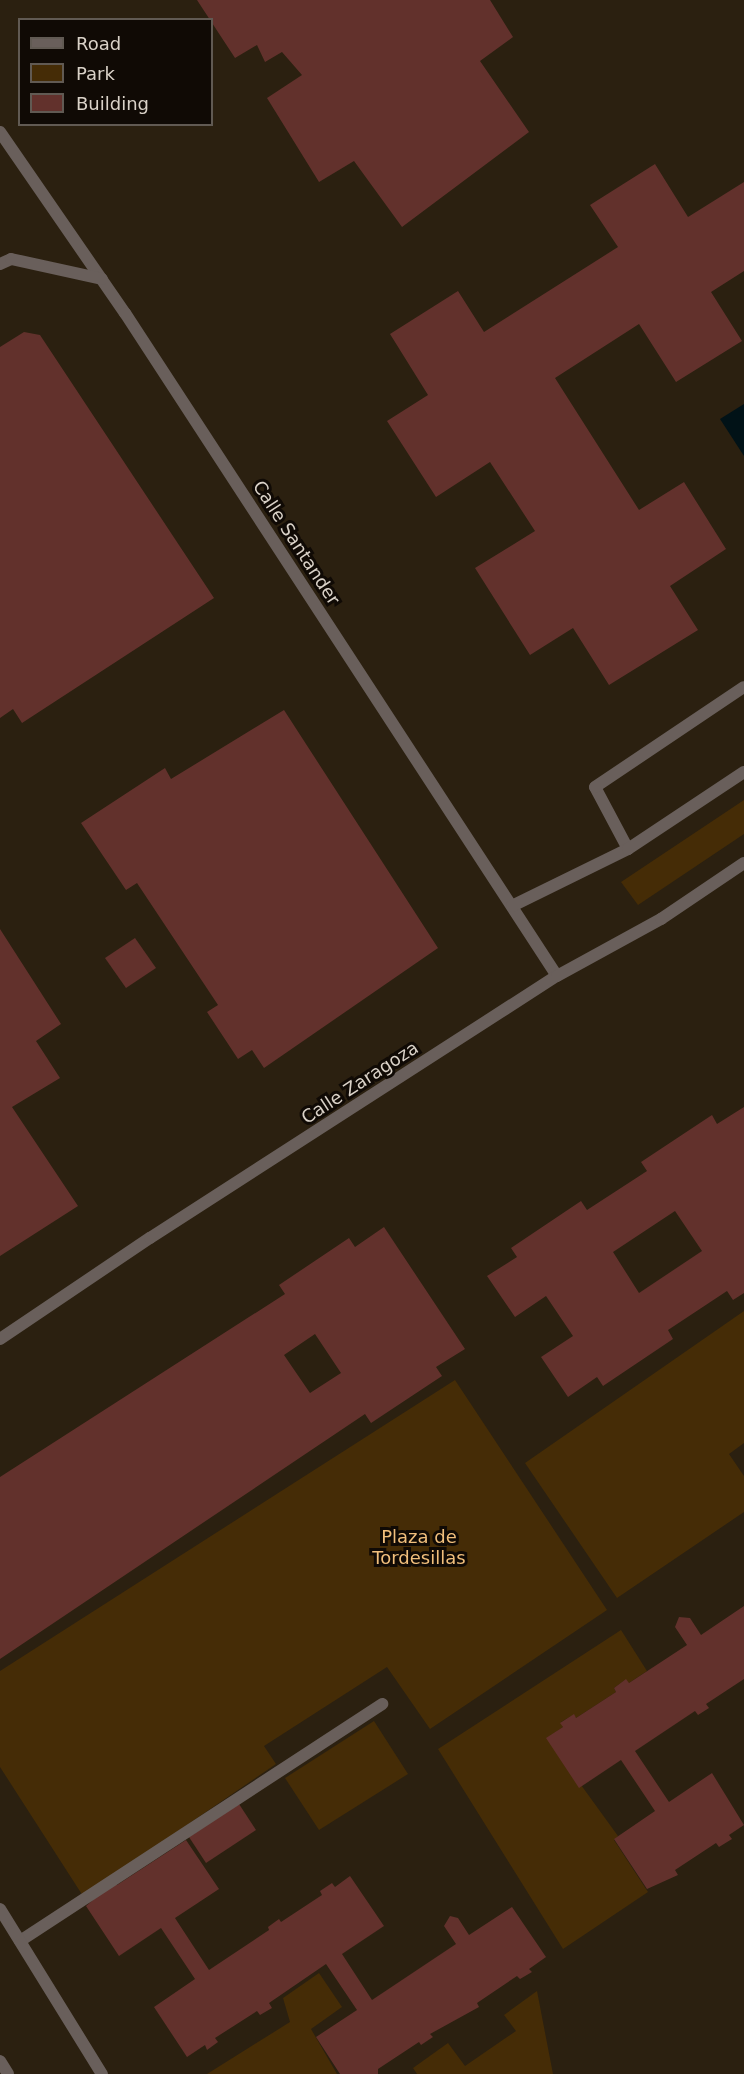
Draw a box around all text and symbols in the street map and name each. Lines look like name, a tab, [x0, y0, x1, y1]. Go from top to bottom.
legend	[18, 18, 213, 126]
text: Road	[76, 33, 121, 54]
text: Park	[76, 63, 115, 84]
text: Building	[76, 93, 149, 114]
street label: Calle Santander	[248, 477, 344, 609]
street label: Calle Zaragoza	[297, 1037, 423, 1129]
park label: Plaza de Tordesillas	[372, 1527, 466, 1570]

